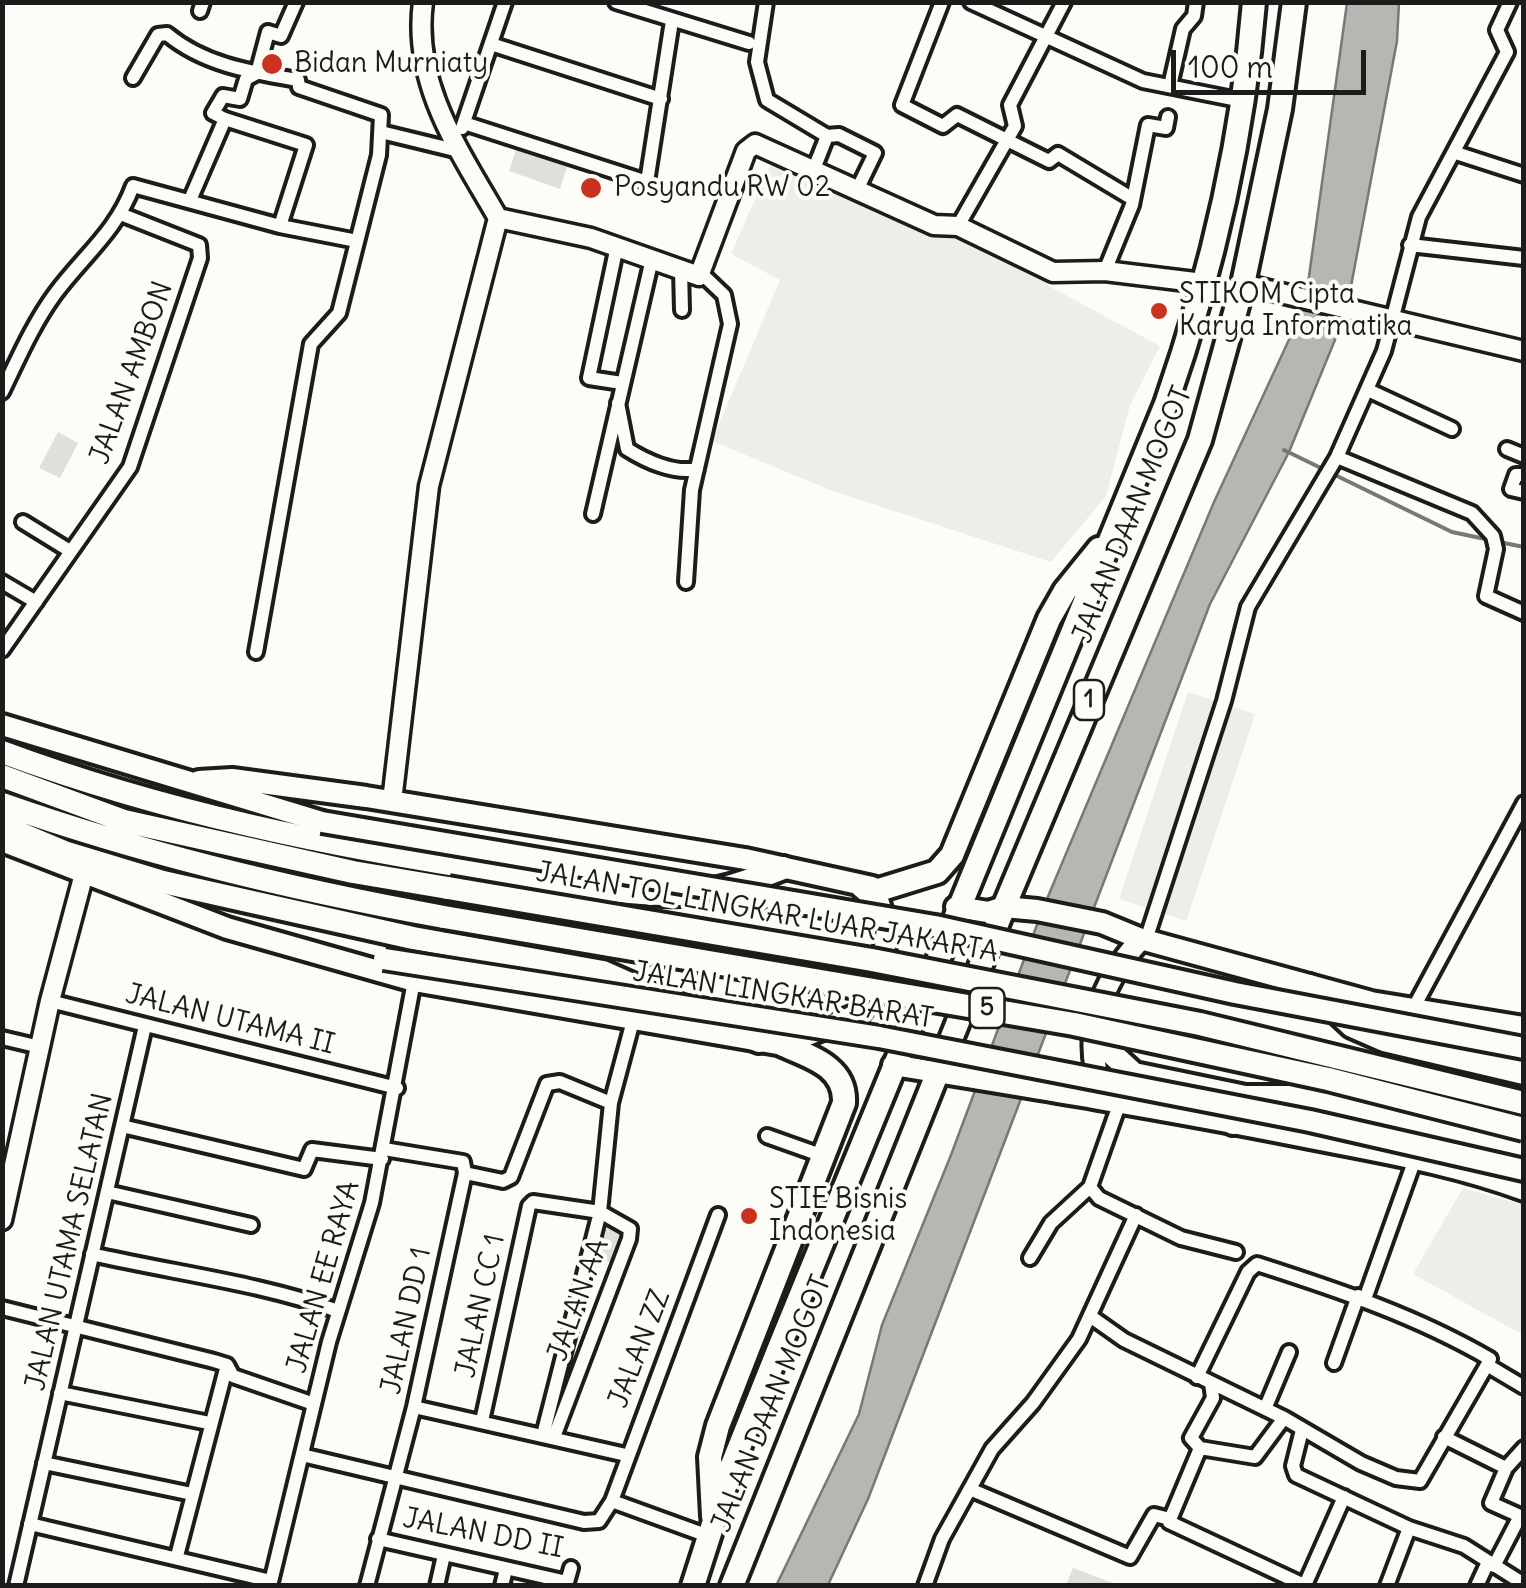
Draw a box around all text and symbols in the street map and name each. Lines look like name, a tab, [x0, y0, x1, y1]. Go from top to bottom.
scale bar	[1176, 30, 1371, 92]
place label: Bidan Murniaty	[294, 47, 488, 81]
text: 100 m	[1188, 48, 1273, 86]
marker: Bidan Murniaty	[259, 51, 285, 77]
place label: Posyandu RW 02	[614, 171, 830, 205]
marker: Posyandu RW 02	[578, 175, 604, 201]
street label: JALAN AMBON	[83, 277, 181, 469]
place label: STIKOM Cipta Karya Informatika	[1179, 278, 1412, 344]
marker: STIKOM Cipta Karya Informatika	[1148, 300, 1170, 322]
street label: JALAN DAAN MOGOT	[1066, 382, 1200, 648]
road number: 1	[1074, 680, 1104, 720]
street label: JALAN TOL LINGKAR LUAR JAKARTA	[534, 856, 1000, 970]
street label: JALAN LINGKAR BARAT	[630, 956, 936, 1036]
street label: JALAN UTAMA II	[122, 978, 338, 1062]
road number: 5	[970, 988, 1004, 1028]
street label: JALAN UTAMA SELATAN	[19, 1090, 121, 1394]
street label: JALAN EE RAYA	[281, 1177, 367, 1377]
place label: STIE Bisnis Indonesia	[769, 1183, 907, 1249]
marker: STIE Bisnis Indonesia	[738, 1205, 760, 1227]
street label: JALAN CC 1	[449, 1231, 513, 1381]
street label: JALAN AA	[541, 1234, 617, 1366]
street label: JALAN DD 1	[375, 1245, 439, 1397]
street label: JALAN DAAN MOGOT	[705, 1271, 839, 1537]
street label: JALAN ZZ	[602, 1285, 678, 1413]
street label: JALAN DD II	[400, 1502, 566, 1566]

